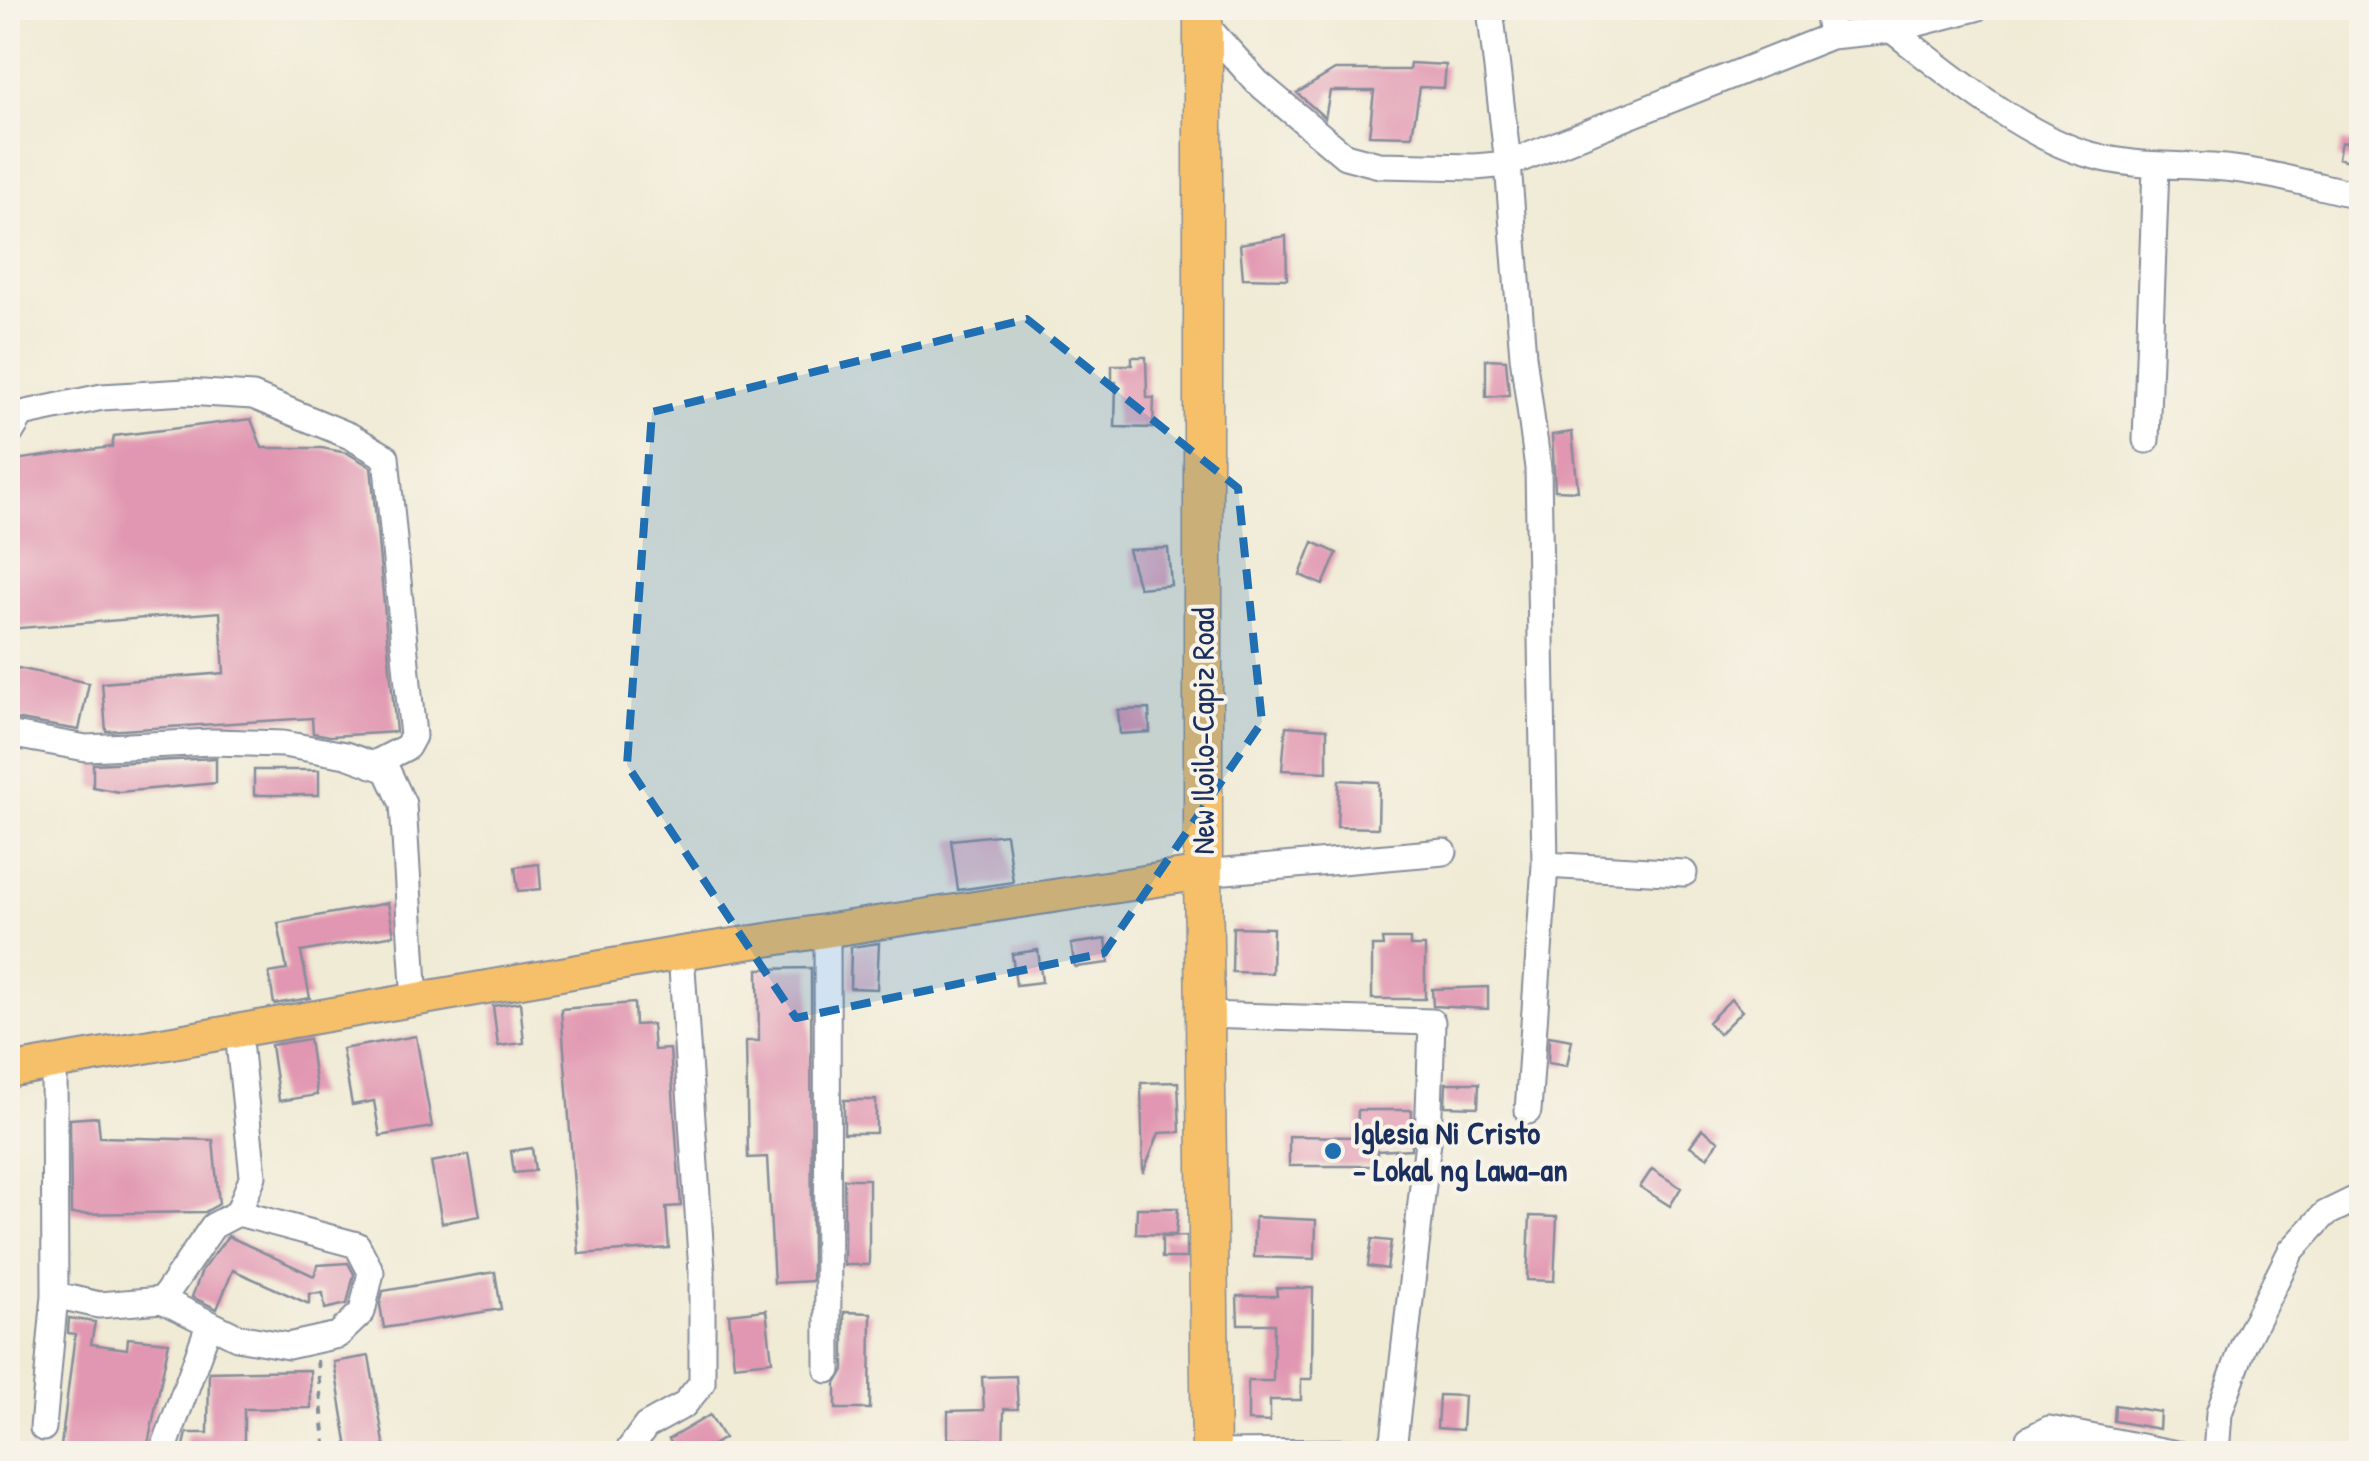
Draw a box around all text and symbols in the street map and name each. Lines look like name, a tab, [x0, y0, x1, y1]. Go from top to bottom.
street label: New Iloilo-Capiz Road	[1181, 608, 1224, 854]
place label: Iglesia Ni Cristo - Lokal ng Lawa-an	[1353, 1111, 1568, 1192]
marker: Iglesia Ni Cristo - Lokal ng Lawa-an	[1322, 1140, 1344, 1162]

